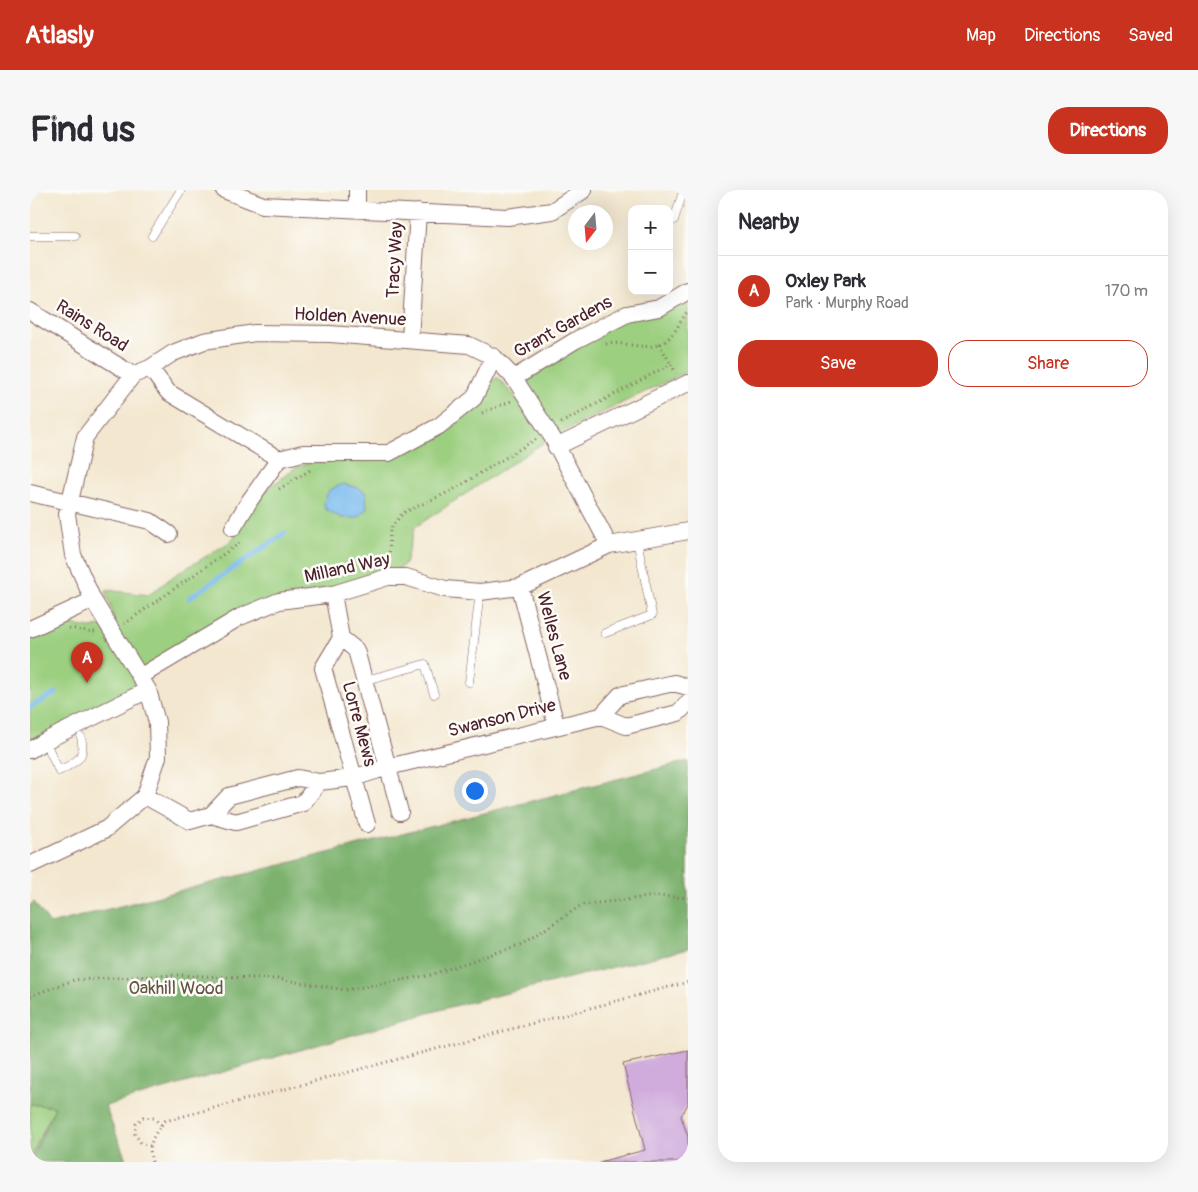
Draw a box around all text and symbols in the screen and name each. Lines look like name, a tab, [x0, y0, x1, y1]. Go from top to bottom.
text: Atlasly	[25, 21, 94, 50]
text: Map	[966, 24, 996, 47]
text: Directions	[1024, 24, 1100, 47]
text: Saved	[1128, 24, 1173, 47]
button: Directions	[1048, 107, 1168, 154]
text: Find us	[30, 108, 135, 152]
north arrow	[568, 205, 613, 250]
map controls	[628, 205, 673, 295]
button: +	[628, 205, 673, 250]
text: Nearby	[738, 209, 799, 236]
street label: Tracy Way	[382, 221, 408, 299]
button: −	[628, 250, 673, 295]
text: Oxley Park	[785, 269, 866, 293]
text: A	[749, 281, 759, 301]
text: 170 m	[1105, 281, 1148, 301]
street label: Grant Gardens	[510, 290, 616, 364]
text: Park · Murphy Road	[785, 293, 909, 313]
street label: Rains Road	[52, 295, 132, 357]
street label: Holden Avenue	[293, 303, 407, 331]
button: Save	[738, 340, 938, 387]
button: Share	[948, 340, 1148, 387]
street label: Milland Way	[302, 548, 392, 588]
street label: Welles Lane	[531, 589, 577, 683]
pin: A	[71, 642, 103, 683]
street label: Lorre Mews	[337, 679, 381, 769]
street label: Swanson Drive	[446, 693, 558, 743]
your location	[462, 778, 488, 804]
park label: Oakhill Wood	[128, 977, 224, 1000]

